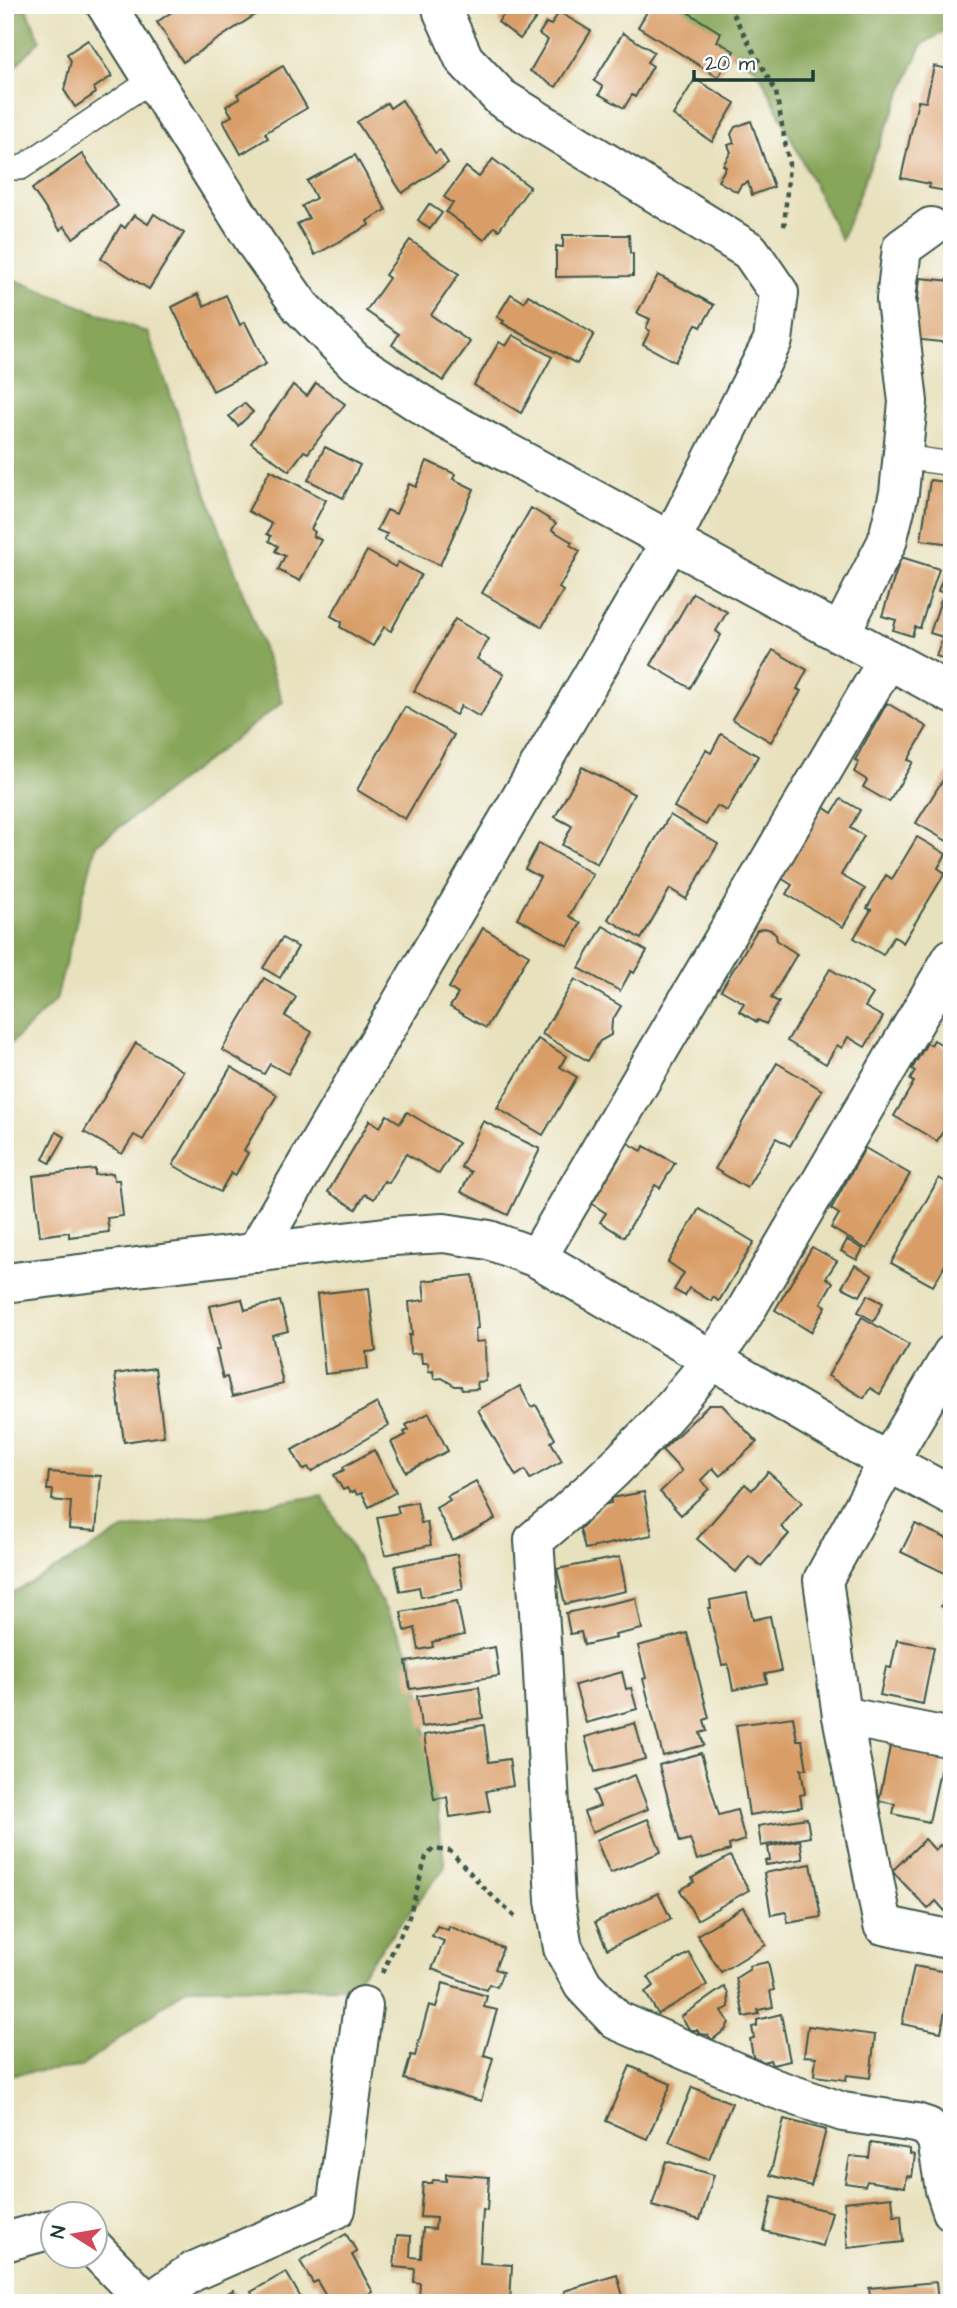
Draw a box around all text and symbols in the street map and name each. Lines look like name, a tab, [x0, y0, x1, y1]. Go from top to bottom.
scale bar	[694, 38, 814, 82]
text: 20 m	[705, 49, 756, 78]
north arrow	[38, 2200, 108, 2270]
text: N	[44, 2224, 73, 2240]

